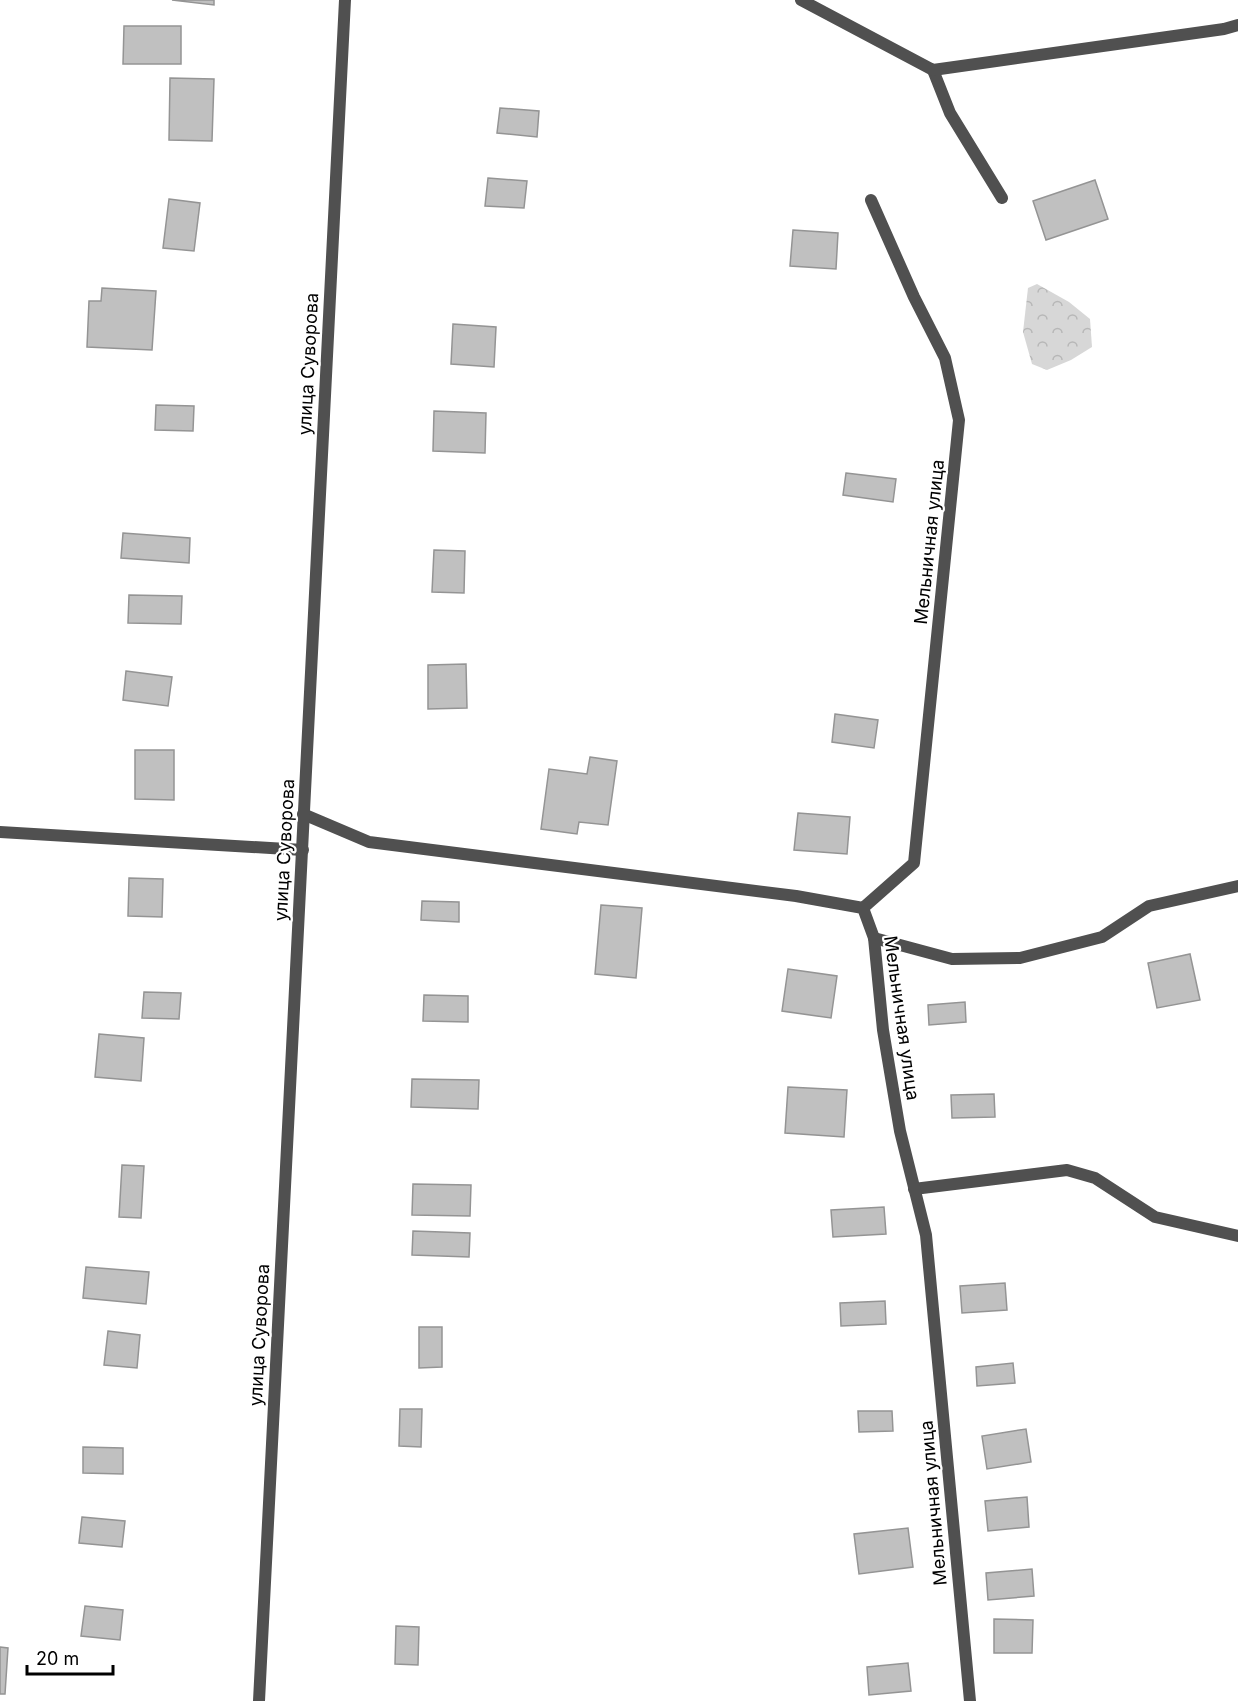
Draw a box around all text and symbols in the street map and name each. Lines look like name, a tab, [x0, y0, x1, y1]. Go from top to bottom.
street label: улица Суворова	[294, 292, 322, 436]
street label: Мельничная улица	[910, 458, 948, 626]
street label: улица Суворова	[270, 778, 298, 922]
street label: Мельничная улица	[880, 934, 924, 1102]
street label: улица Суворова	[245, 1263, 273, 1407]
street label: Мельничная улица	[915, 1420, 951, 1586]
scale bar	[27, 1638, 112, 1676]
text: 20 m	[36, 1648, 79, 1669]

